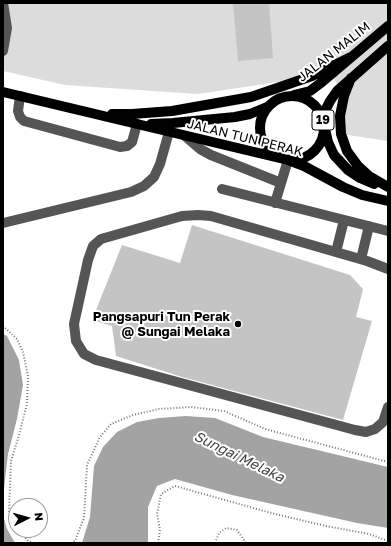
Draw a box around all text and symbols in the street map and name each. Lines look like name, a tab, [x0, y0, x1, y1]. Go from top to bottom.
street label: JALAN MALIM	[295, 19, 373, 85]
road number: 19	[312, 110, 334, 130]
street label: JALAN TUN PERAK	[185, 116, 305, 160]
place label: Pangsapuri Tun Perak @ Sungai Melaka	[93, 309, 230, 340]
marker: Pangsapuri Tun Perak @ Sungai Melaka	[233, 319, 243, 329]
water label: Sungai Melaka	[191, 428, 287, 486]
north arrow	[8, 498, 48, 538]
text: N	[33, 512, 46, 522]

